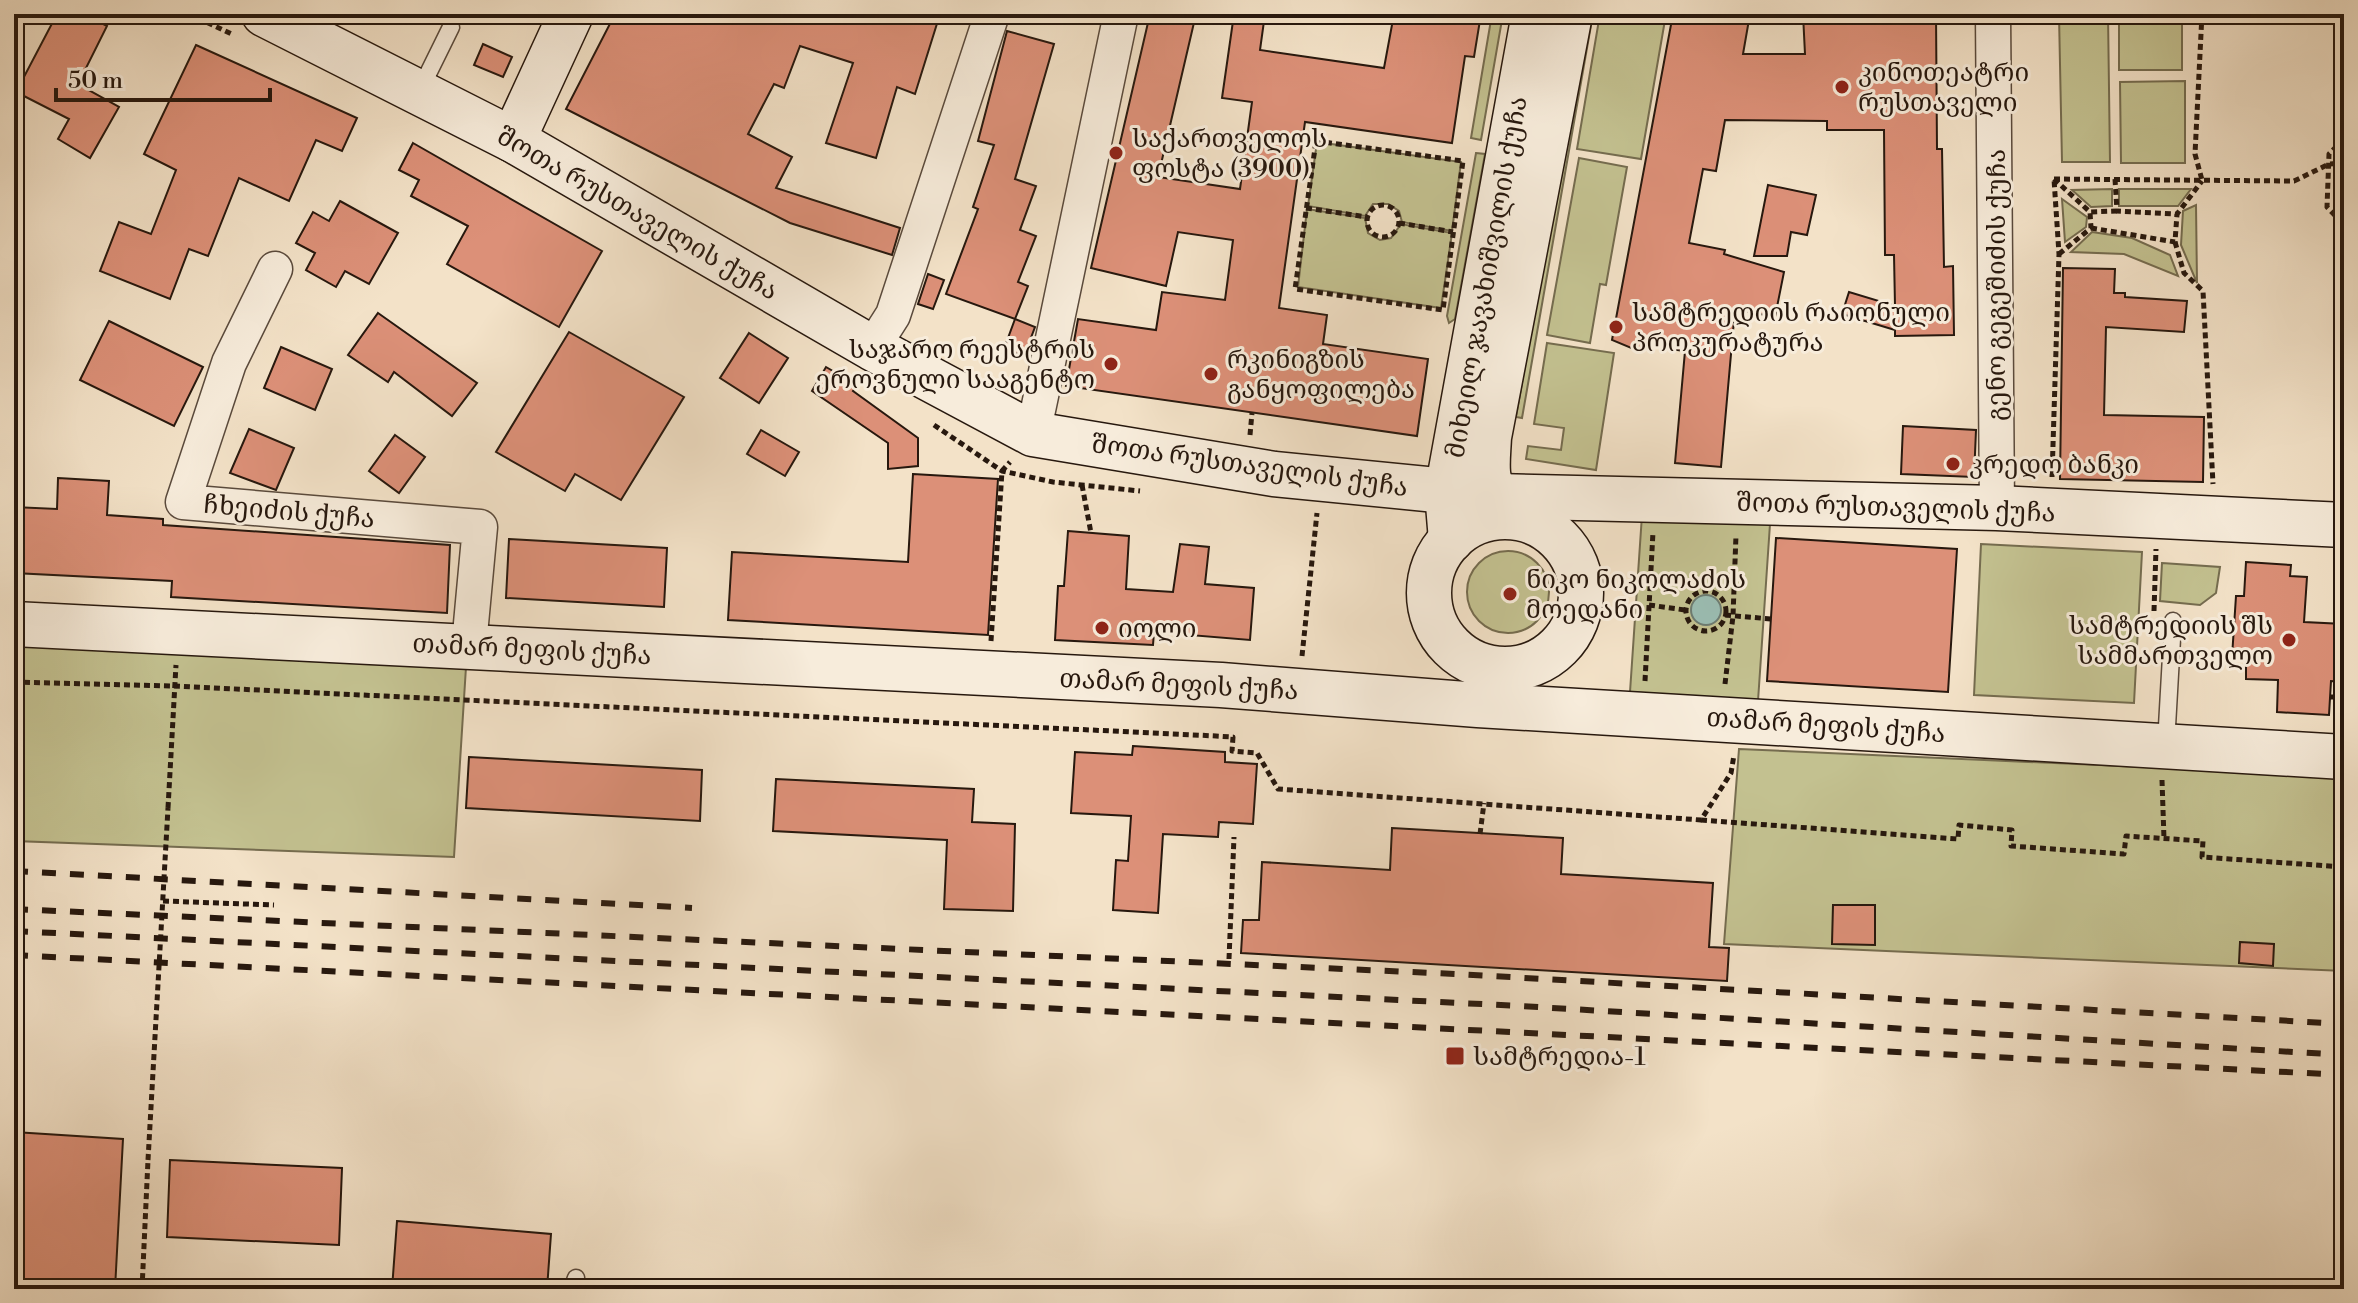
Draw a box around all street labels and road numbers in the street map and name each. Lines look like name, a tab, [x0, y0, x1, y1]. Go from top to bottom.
street label: მიხეილ ჯავახიშვილის ქუჩა	[1439, 94, 1535, 461]
street label: შოთა რუსთაველის ქუჩა	[491, 120, 784, 307]
street label: გენო გეგეშიძის ქუჩა	[1981, 149, 2013, 421]
street label: შოთა რუსთაველის ქუჩა	[1090, 428, 1410, 504]
street label: შოთა რუსთაველის ქუჩა	[1736, 486, 2056, 530]
street label: ჩხეიძის ქუჩა	[202, 489, 376, 535]
street label: თამარ მეფის ქუჩა	[412, 628, 652, 672]
street label: თამარ მეფის ქუჩა	[1059, 663, 1299, 707]
street label: თამარ მეფის ქუჩა	[1705, 702, 1946, 750]

